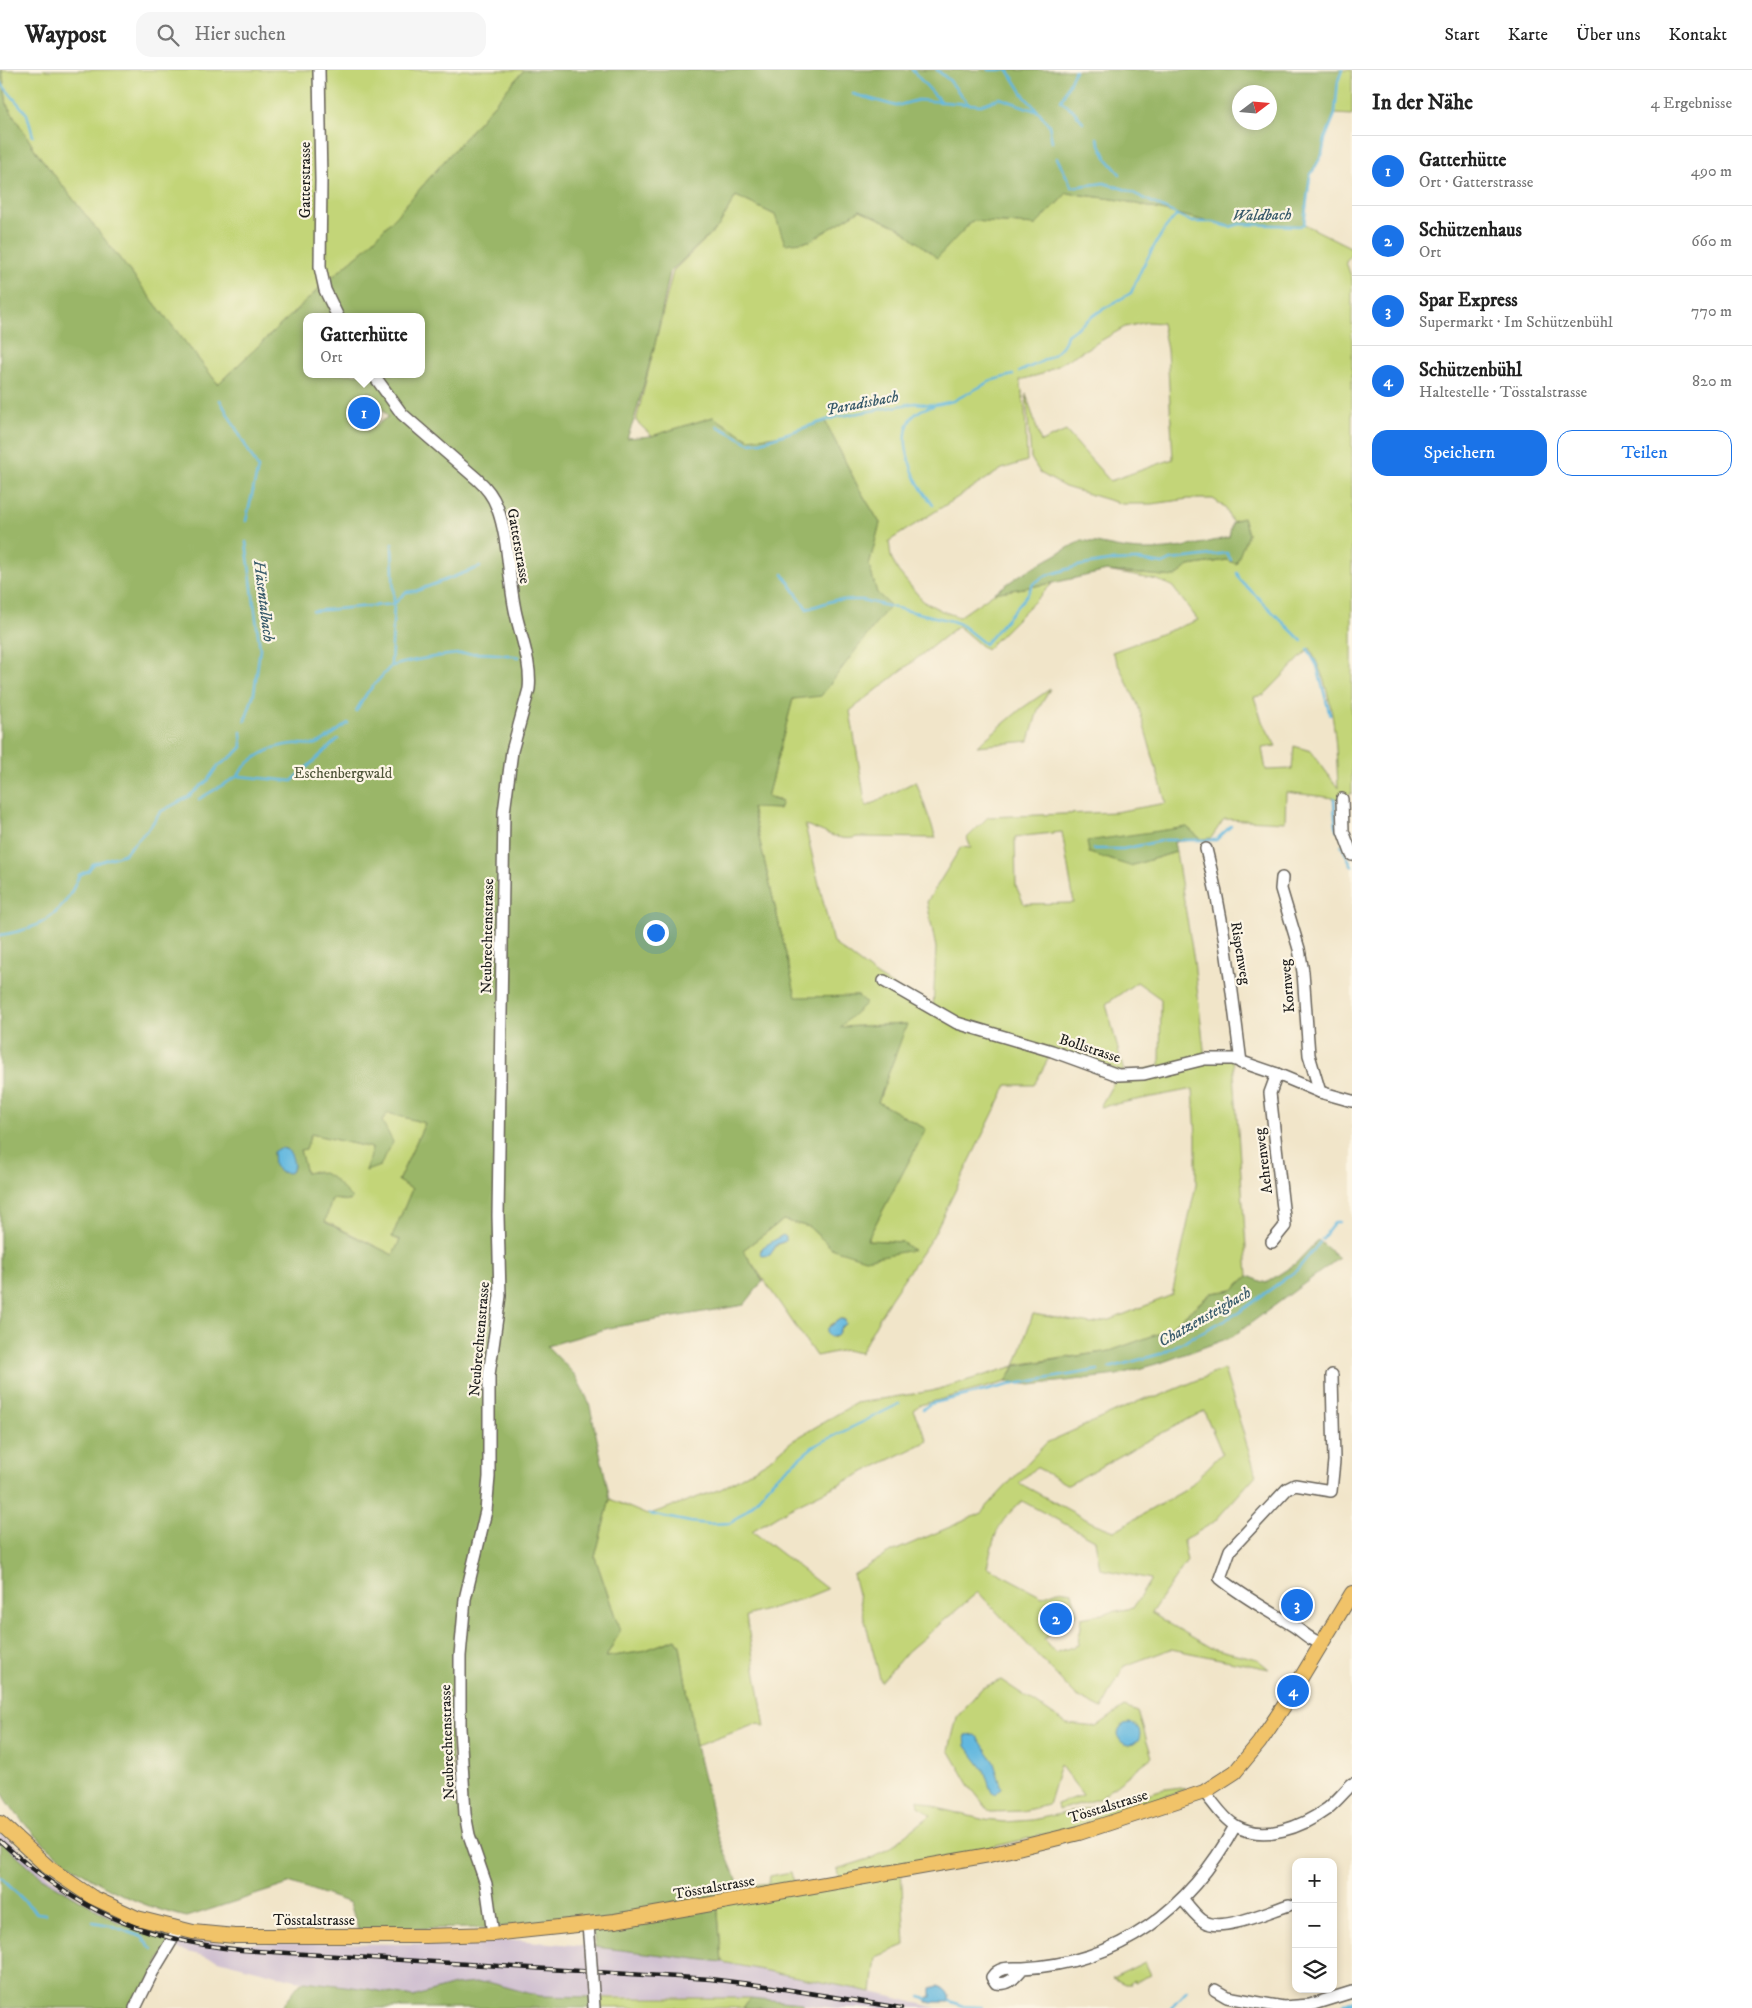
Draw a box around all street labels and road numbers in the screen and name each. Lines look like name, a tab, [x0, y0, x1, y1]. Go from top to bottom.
street label: Gatterstrasse	[296, 142, 315, 218]
street label: Gatterstrasse	[503, 507, 534, 585]
street label: Neubrechtenstrasse	[477, 878, 498, 994]
street label: Rispenweg	[1226, 920, 1255, 987]
street label: Kornweg	[1276, 958, 1299, 1014]
street label: Bollstrasse	[1057, 1030, 1123, 1067]
street label: Aehrenweg	[1250, 1126, 1277, 1195]
street label: Neubrechtenstrasse	[465, 1281, 494, 1397]
street label: Neubrechtenstrasse	[436, 1684, 459, 1800]
street label: Tösstalstrasse	[1066, 1785, 1150, 1828]
street label: Tösstalstrasse	[672, 1871, 756, 1904]
street label: Tösstalstrasse	[273, 1911, 355, 1930]

